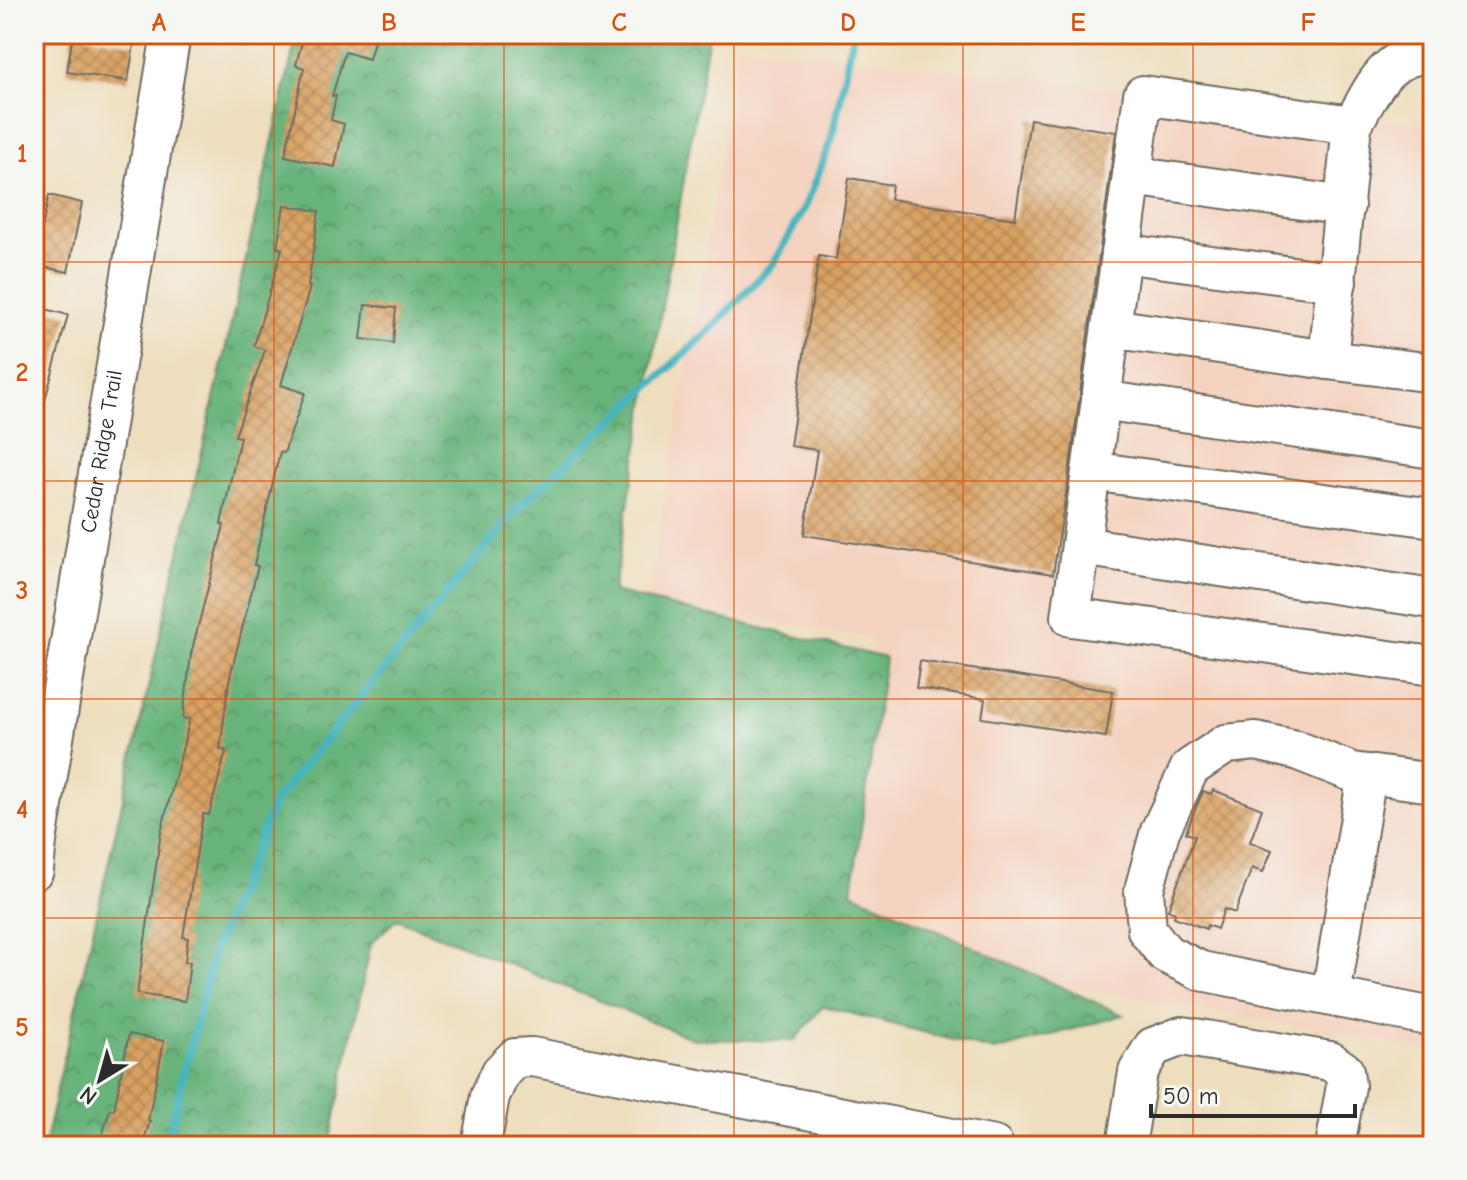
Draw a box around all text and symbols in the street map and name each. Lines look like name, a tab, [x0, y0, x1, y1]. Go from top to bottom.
text: A	[152, 8, 167, 38]
text: B	[381, 8, 397, 38]
text: C	[611, 8, 627, 38]
text: D	[840, 8, 856, 38]
text: E	[1070, 8, 1086, 38]
text: F	[1300, 8, 1316, 38]
text: 1	[17, 139, 27, 169]
text: 2	[16, 358, 28, 388]
street label: Cedar Ridge Trail	[75, 368, 128, 535]
text: 3	[16, 576, 28, 606]
text: 4	[16, 795, 28, 825]
text: 5	[15, 1013, 29, 1043]
north arrow	[60, 1040, 140, 1120]
scale bar	[1151, 1068, 1355, 1118]
text: N	[75, 1080, 102, 1110]
text: 50 m	[1163, 1082, 1219, 1110]

